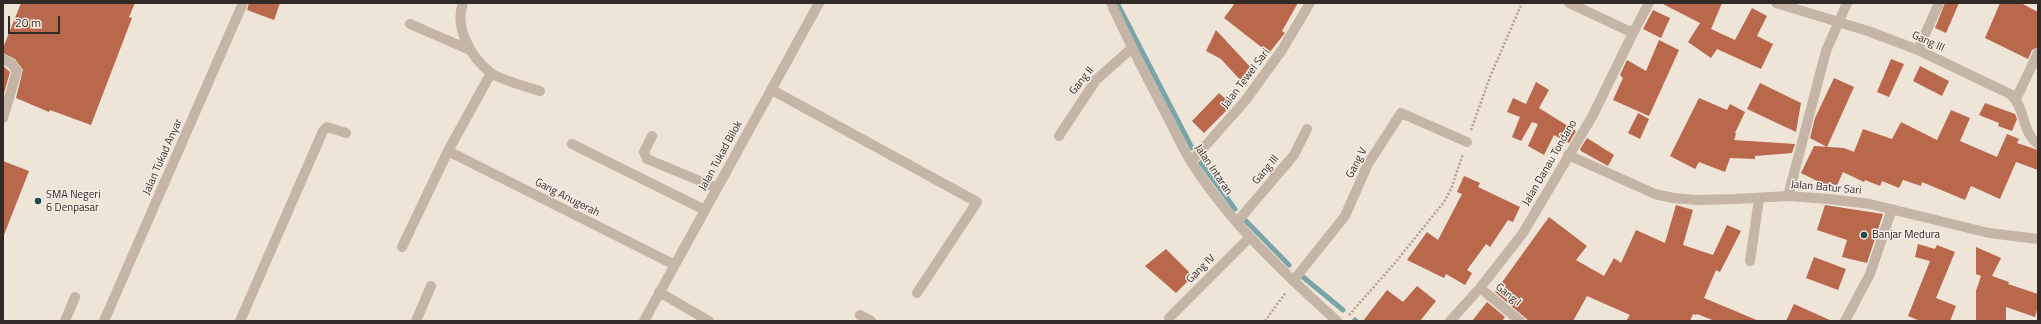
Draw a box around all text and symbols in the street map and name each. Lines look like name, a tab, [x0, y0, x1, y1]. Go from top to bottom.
scale bar	[10, 8, 62, 34]
text: 20 m	[15, 13, 41, 32]
street label: Gang III	[1910, 29, 1946, 55]
street label: Jalan Tewel Sari	[1219, 46, 1273, 112]
street label: Gang II	[1067, 65, 1097, 97]
street label: Jalan Tukad Anyar	[140, 117, 186, 197]
street label: Jalan Danau Tondano	[1520, 118, 1580, 208]
street label: Jalan Tukad Bilok	[696, 119, 746, 193]
street label: Jalan Intaran	[1191, 142, 1235, 198]
street label: Gang V	[1344, 145, 1370, 181]
street label: Gang III	[1250, 153, 1282, 187]
street label: Gang Anugerah	[532, 176, 602, 220]
street label: Jalan Batur Sari	[1790, 178, 1862, 198]
place label: SMA Negeri 6 Denpasar	[46, 188, 101, 214]
marker: SMA Negeri 6 Denpasar	[33, 196, 43, 206]
place label: Banjar Medura	[1872, 228, 1940, 242]
marker: Banjar Medura	[1859, 230, 1869, 240]
street label: Gang IV	[1184, 252, 1218, 286]
street label: Gang I	[1493, 281, 1523, 309]

